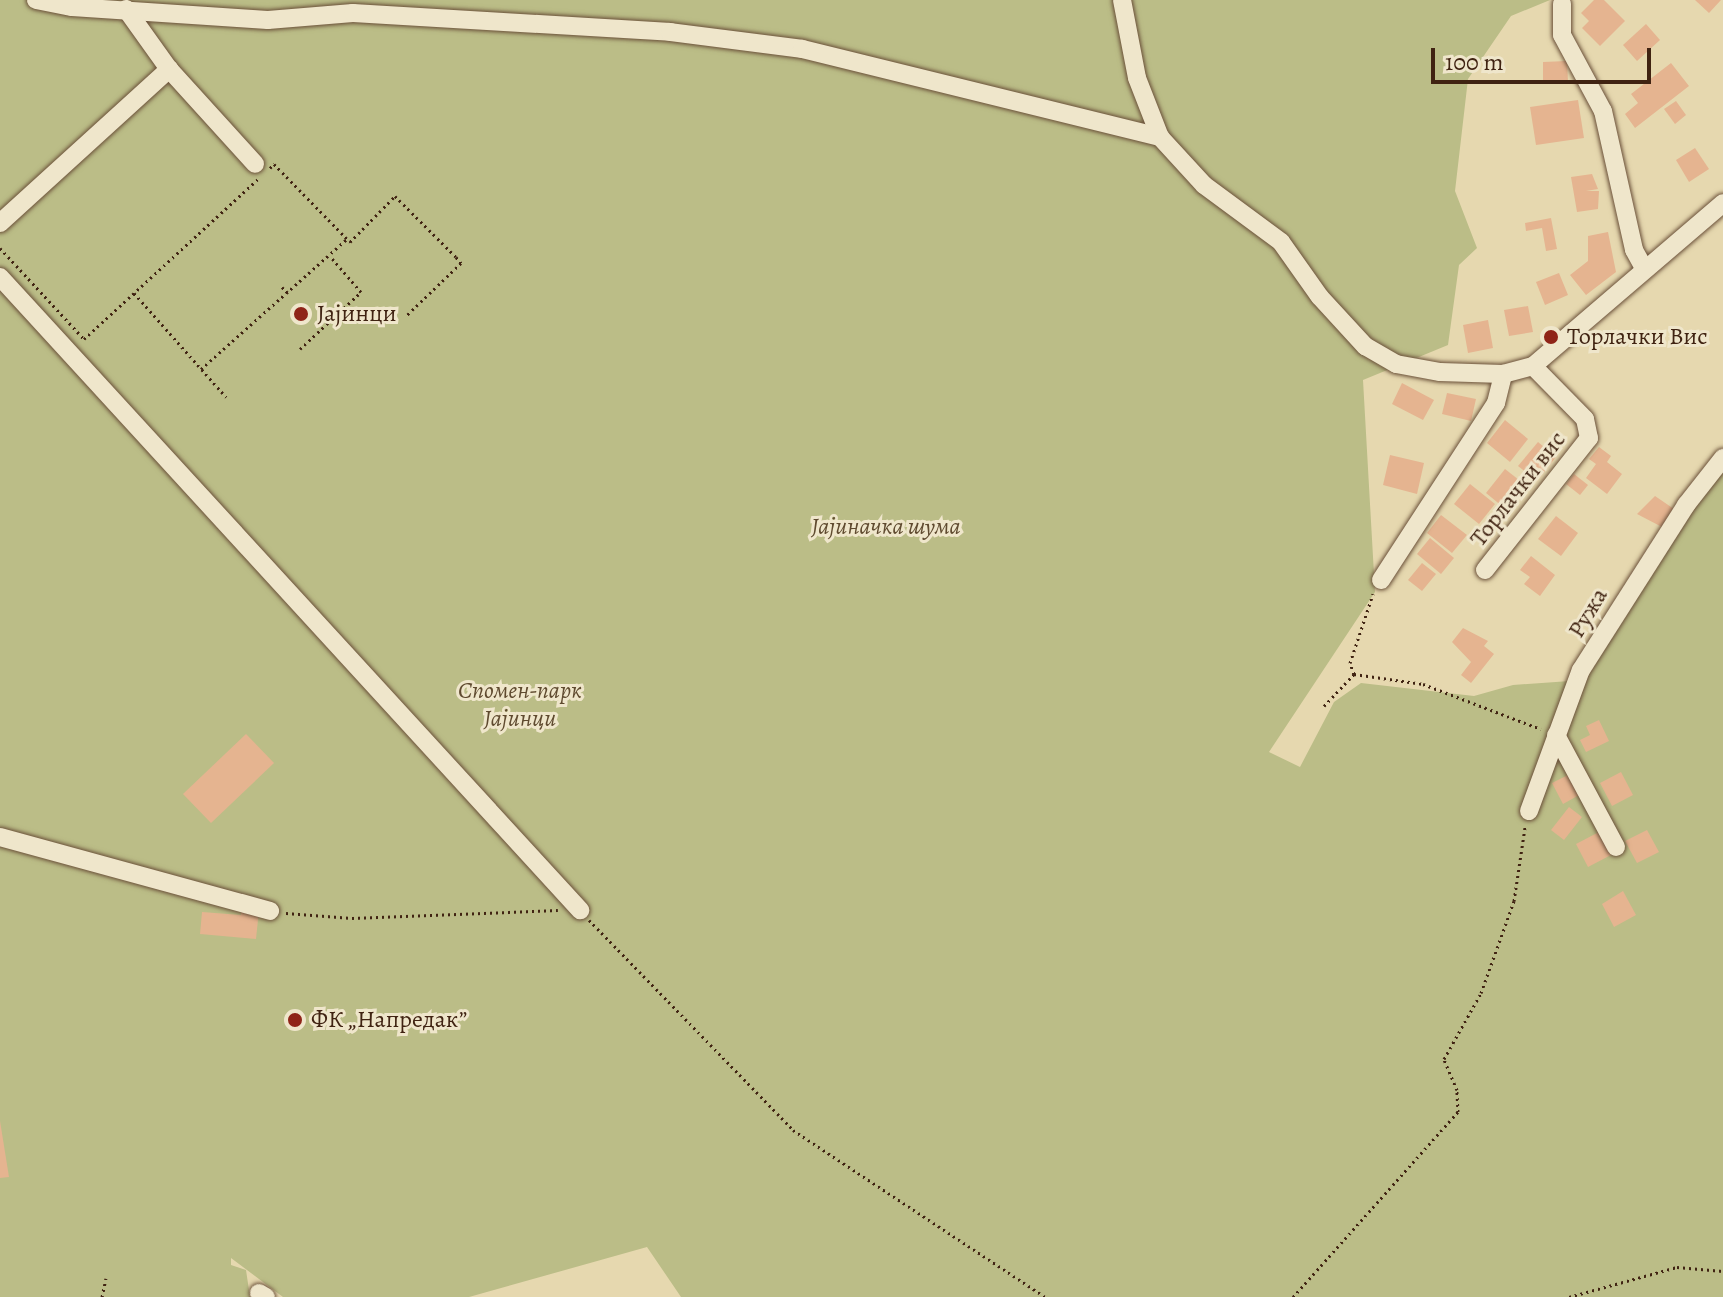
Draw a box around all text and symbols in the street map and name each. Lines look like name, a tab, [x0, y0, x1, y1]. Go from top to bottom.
scale bar	[1435, 32, 1655, 82]
text: 100 m	[1445, 46, 1504, 78]
place label: Јајинци	[317, 300, 397, 328]
marker: Јајинци	[292, 305, 310, 323]
place label: Торлачки Вис	[1567, 323, 1708, 351]
marker: Торлачки Вис	[1542, 328, 1560, 346]
street label: Торлачки вис	[1464, 426, 1572, 552]
park label: Јајиначка шума	[811, 513, 961, 541]
street label: Ружа	[1562, 583, 1614, 643]
park label: Спомен-парк Јајинци	[458, 677, 582, 733]
place label: ФК „Напредак”	[311, 1006, 468, 1034]
marker: ФК „Напредак”	[286, 1011, 304, 1029]

